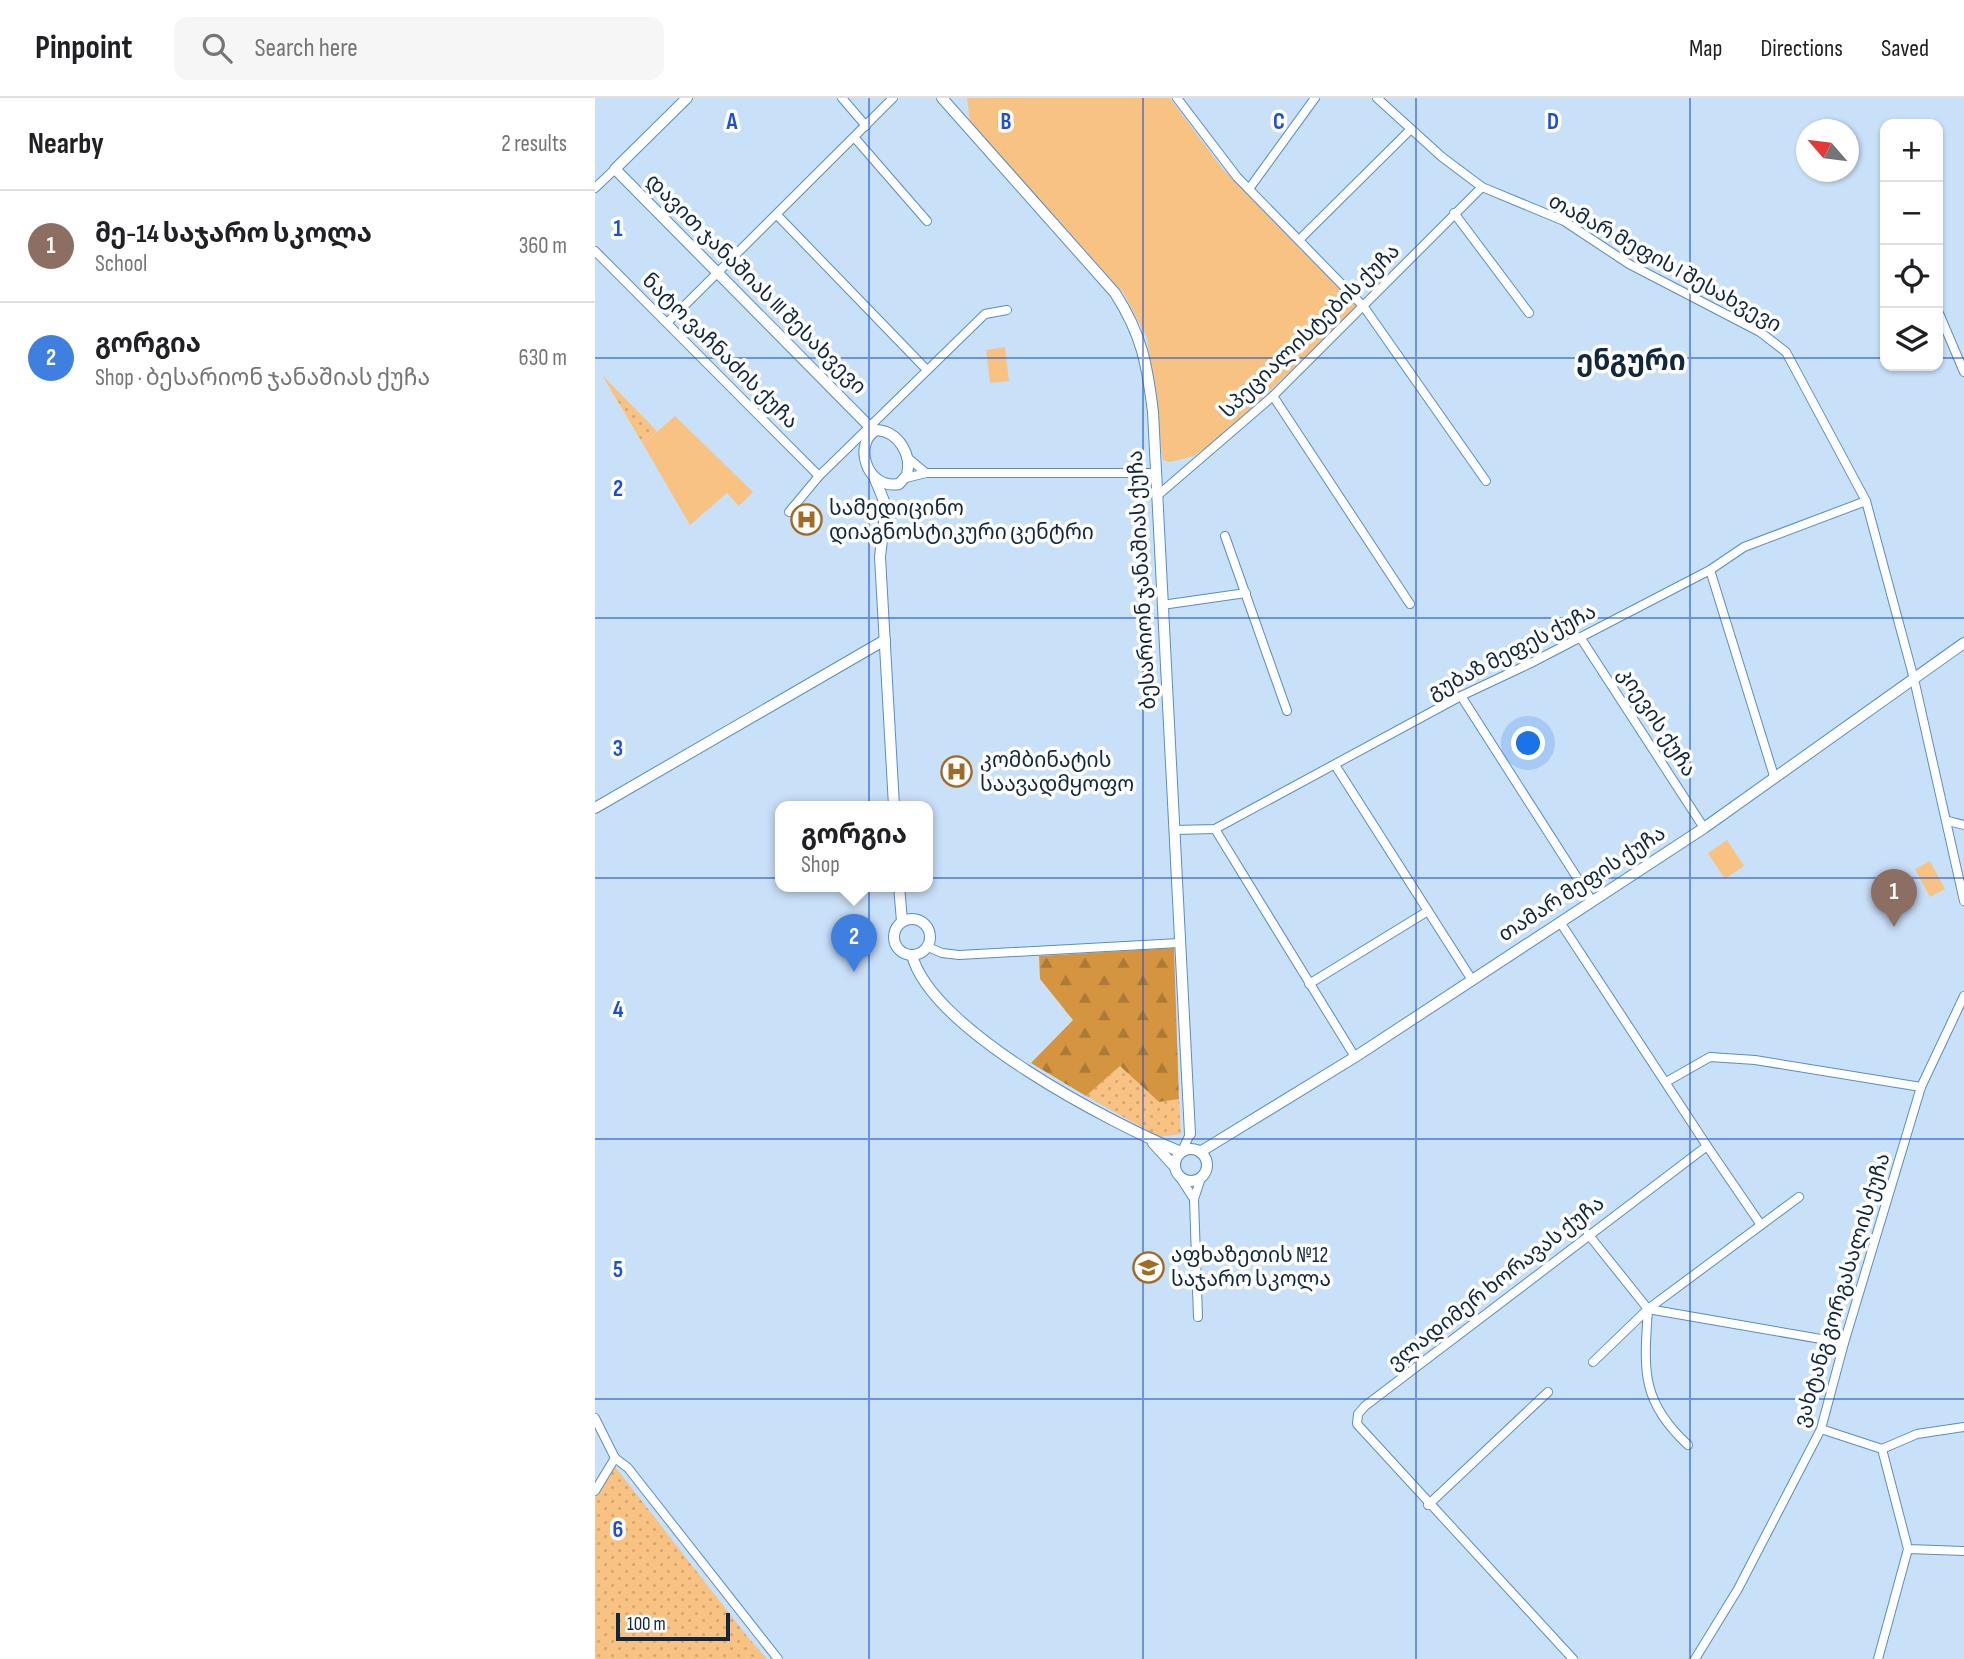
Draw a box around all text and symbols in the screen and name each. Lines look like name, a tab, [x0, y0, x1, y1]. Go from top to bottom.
search box	[174, 17, 664, 80]
text: Pinpoint	[35, 28, 132, 68]
icon: search	[198, 29, 236, 67]
text: Search here	[254, 33, 358, 64]
text: Map	[1689, 34, 1722, 63]
text: Directions	[1760, 34, 1843, 63]
text: Saved	[1881, 34, 1929, 63]
text: A	[726, 108, 739, 136]
text: B	[1001, 108, 1012, 136]
text: C	[1273, 108, 1285, 136]
text: D	[1547, 108, 1559, 136]
north arrow	[1796, 119, 1859, 182]
map controls	[1880, 119, 1943, 371]
button: +	[1880, 119, 1943, 182]
text: Nearby	[28, 126, 104, 162]
text: 2 results	[501, 130, 567, 158]
street label: დავით ჯანაშიას III შესახვევი	[641, 169, 871, 399]
button: −	[1880, 182, 1943, 245]
street label: თამარ მეფის I შესახვევი	[1544, 188, 1786, 338]
text: 1	[613, 215, 623, 243]
text: მე-14 საჯარო სკოლა	[95, 219, 372, 250]
text: 1	[46, 232, 56, 260]
text: 360 m	[519, 232, 567, 260]
street label: სპეციალისტების ქუჩა	[1215, 239, 1405, 423]
button: locate	[1880, 245, 1943, 308]
text: School	[95, 250, 147, 278]
street label: ნატო ვაჩნაძის ქუჩა	[637, 268, 803, 434]
button: layers	[1880, 308, 1943, 371]
text: გორგია	[95, 329, 201, 360]
text: 2	[46, 344, 56, 372]
text: 630 m	[519, 344, 567, 372]
district label: ენგური	[1576, 345, 1686, 378]
text: Shop · ბესარიონ ჯანაშიას ქუჩა	[95, 364, 430, 392]
street label: ბესარიონ ჯანაშიას ქუჩა	[1123, 450, 1161, 710]
text: 2	[613, 475, 623, 503]
place label: სამედიცინო დიაგნოსტიკური ცენტრი	[829, 496, 1094, 545]
hospital icon: სამედიცინო დიაგნოსტიკური ცენტრი	[789, 503, 823, 537]
street label: გუბაზ მეფეს ქუჩა	[1424, 599, 1600, 705]
street label: კიევის ქუჩა	[1612, 663, 1702, 781]
your location	[1511, 726, 1545, 760]
text: 3	[613, 735, 623, 763]
place label: კომბინატის საავადმყოფო	[980, 748, 1134, 797]
hospital icon: კომბინატის საავადმყოფო	[940, 755, 974, 789]
popup	[775, 801, 933, 892]
text: გორგია	[801, 820, 907, 851]
street label: თამარ მეფის ქუჩა	[1494, 821, 1670, 947]
text: Shop	[801, 851, 840, 879]
pin: 1	[1871, 869, 1917, 927]
pin: 2	[831, 914, 877, 972]
text: 4	[613, 996, 624, 1024]
street label: ვახტანგ გორგასალის ქუჩა	[1788, 1150, 1896, 1430]
street label: ვლადიმერ ხორავას ქუჩა	[1383, 1191, 1609, 1375]
place label: აფხაზეთის №12 საჯარო სკოლა	[1171, 1243, 1331, 1292]
school or university icon: აფხაზეთის №12 საჯარო სკოლა	[1131, 1250, 1165, 1284]
text: 5	[613, 1256, 623, 1284]
text: 6	[613, 1516, 623, 1544]
scale bar	[616, 1610, 730, 1642]
text: 100 m	[627, 1613, 666, 1636]

